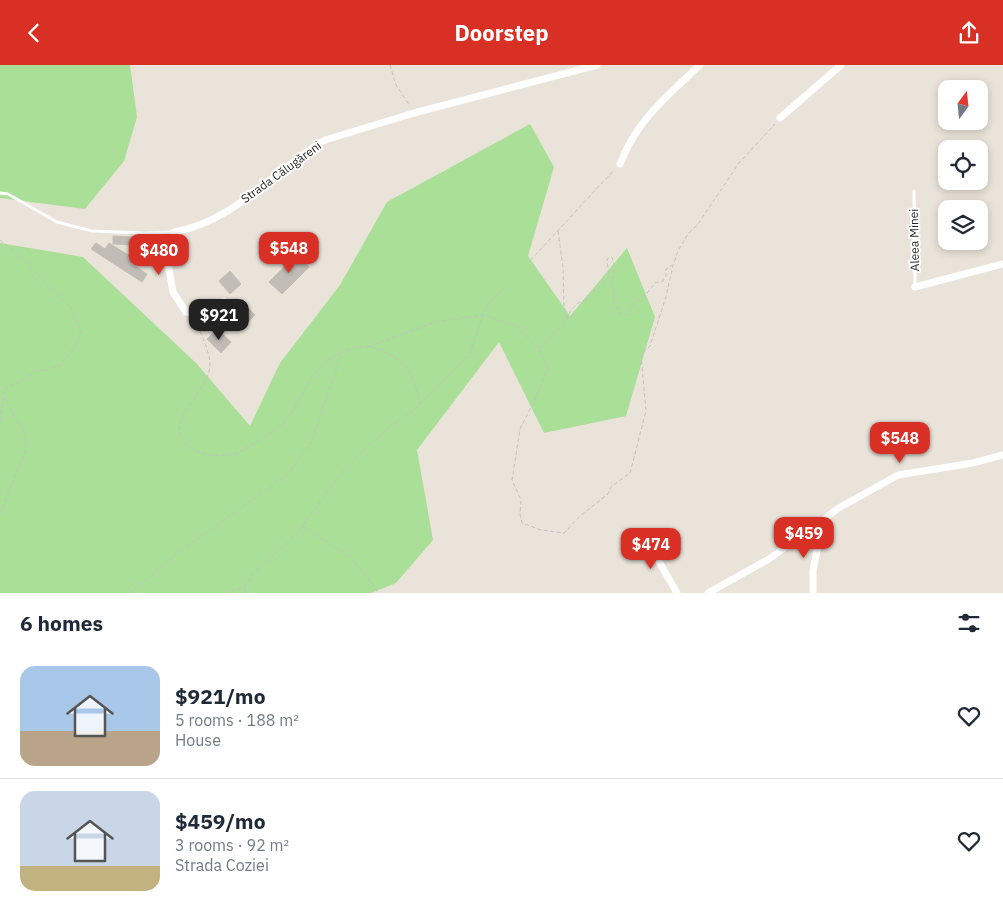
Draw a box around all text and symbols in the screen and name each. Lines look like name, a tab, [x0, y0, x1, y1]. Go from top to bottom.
text: Doorstep	[454, 18, 549, 47]
icon: back	[20, 19, 48, 47]
icon: share	[955, 19, 983, 47]
north arrow	[938, 80, 988, 130]
map controls	[938, 80, 988, 250]
street label: Strada Călugăreni	[238, 138, 324, 206]
button: locate	[938, 140, 988, 190]
button: layers	[938, 200, 988, 250]
street label: Aleea Minei	[906, 209, 922, 271]
pin: $548	[259, 231, 319, 274]
pin: $480	[129, 233, 189, 276]
text: $548	[270, 238, 308, 258]
text: $480	[140, 240, 178, 260]
pin: $921	[189, 299, 249, 341]
text: $921	[200, 305, 238, 325]
pin: $548	[870, 421, 930, 464]
text: $548	[881, 428, 919, 448]
pin: $459	[774, 517, 834, 559]
text: $459	[785, 523, 823, 543]
pin: $474	[621, 527, 681, 570]
text: $474	[632, 534, 670, 554]
text: 6 homes	[20, 609, 103, 637]
icon: filters	[955, 609, 983, 637]
text: $921/mo	[175, 682, 266, 710]
icon: home	[60, 686, 120, 746]
icon: heart	[955, 702, 983, 730]
text: 5 rooms · 188 m²	[175, 710, 299, 730]
text: House	[175, 730, 221, 750]
text: $459/mo	[175, 807, 266, 835]
icon: home	[60, 811, 120, 871]
icon: heart	[955, 827, 983, 855]
text: 3 rooms · 92 m²	[175, 835, 289, 855]
text: Strada Coziei	[175, 855, 269, 875]

